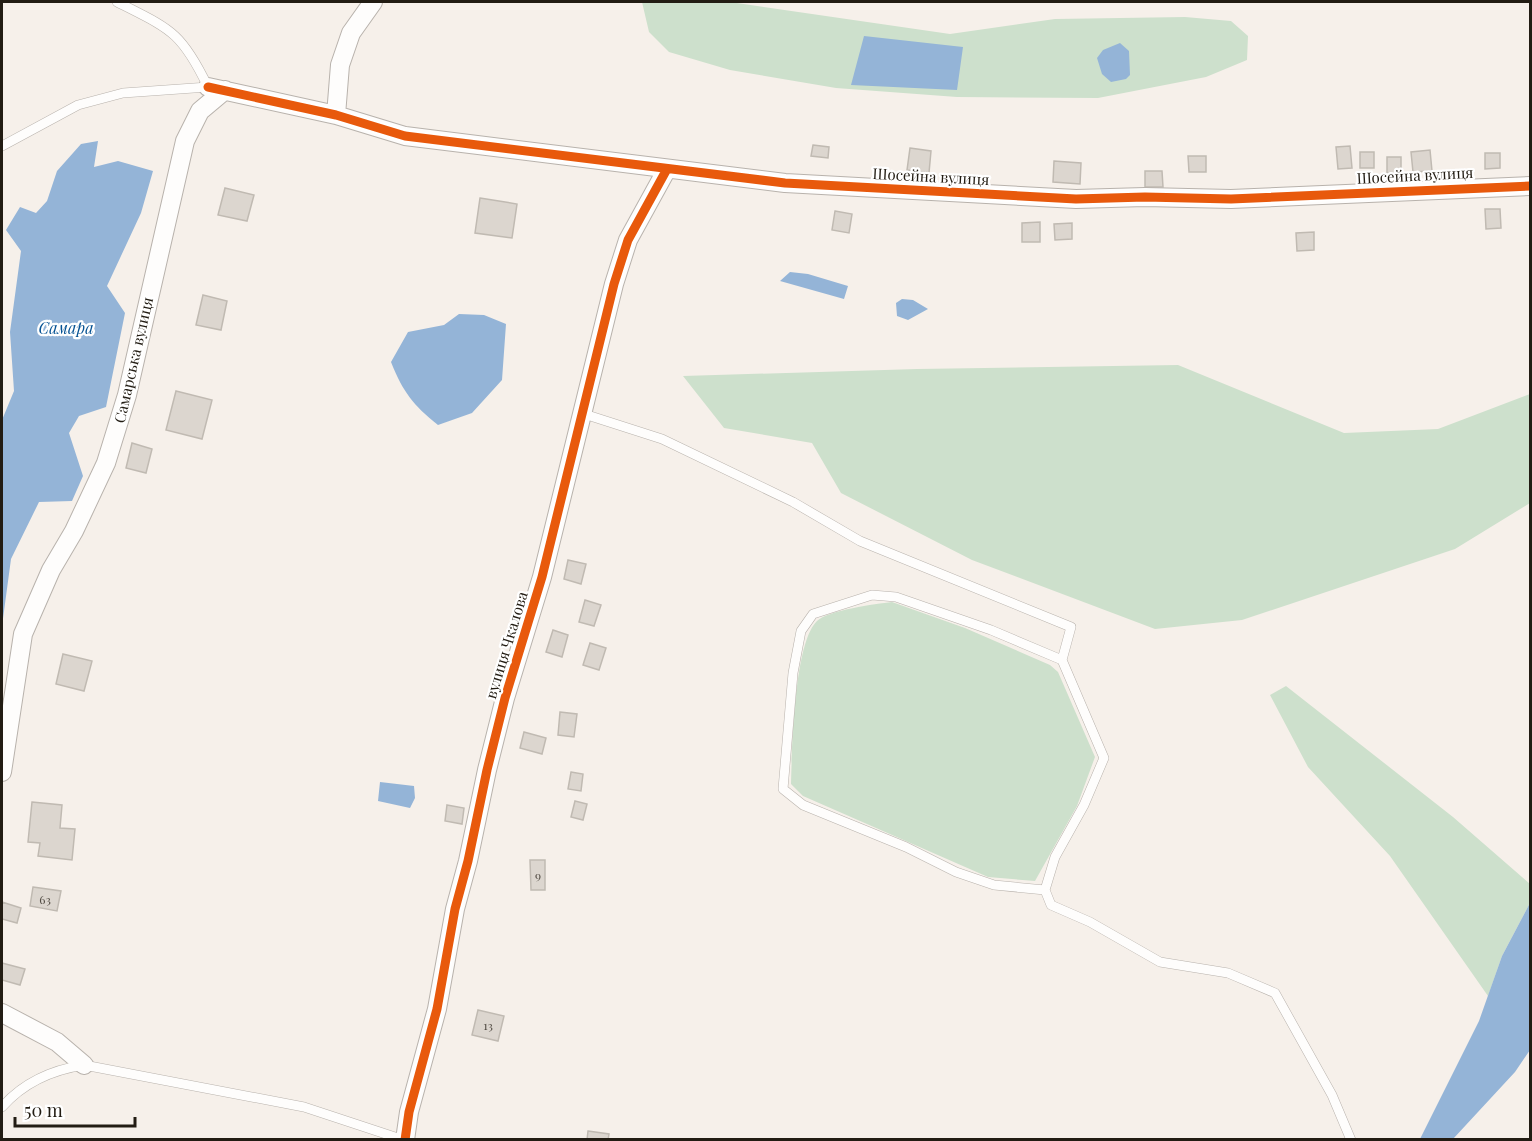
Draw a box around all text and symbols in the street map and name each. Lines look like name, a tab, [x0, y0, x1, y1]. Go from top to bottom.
street label: Шосейна вулиця	[1356, 162, 1474, 188]
street label: Шосейна вулиця	[872, 163, 990, 189]
street label: Самарська вулиця	[109, 295, 157, 425]
water label: Самара	[38, 317, 94, 338]
street label: вулиця Чкалова	[480, 588, 532, 701]
house number: 9	[535, 867, 541, 883]
house number: 63	[39, 891, 51, 907]
house number: 13	[483, 1017, 493, 1033]
scale bar	[15, 1090, 135, 1128]
text: 50 m	[24, 1098, 63, 1122]

